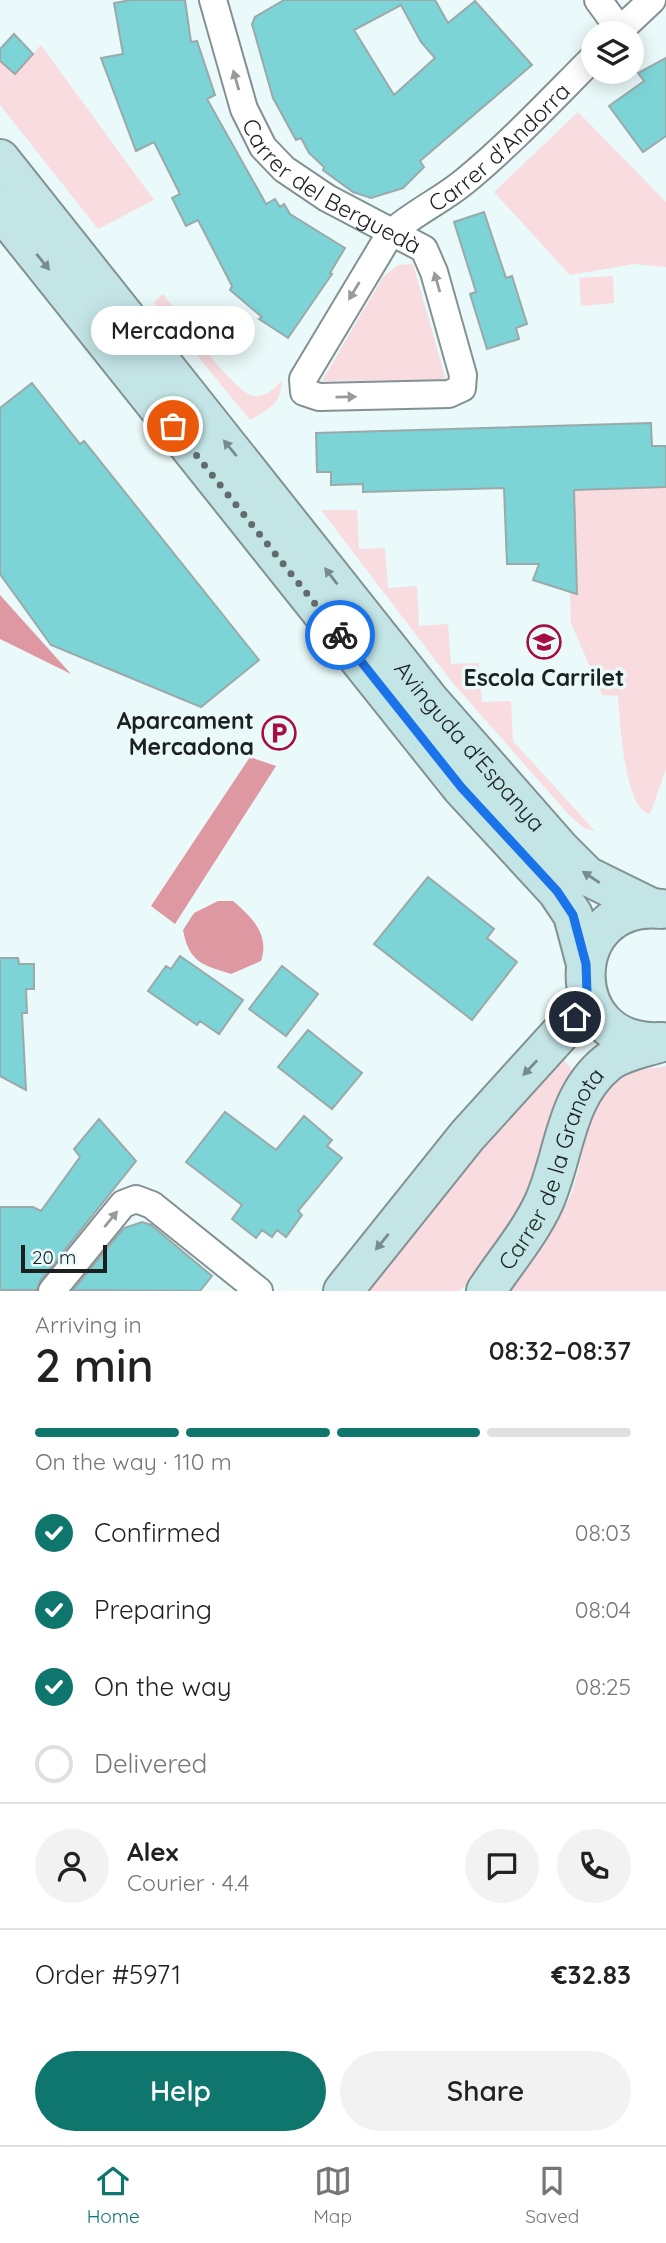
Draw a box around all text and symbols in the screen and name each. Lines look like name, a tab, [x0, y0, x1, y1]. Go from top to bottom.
map controls	[581, 21, 644, 84]
button: layers	[581, 21, 644, 84]
one-way arrow	[230, 69, 240, 90]
street label: Carrer d'Andorra	[423, 76, 575, 217]
street label: Carrer del Berguedà	[236, 113, 426, 260]
one-way arrow	[35, 253, 50, 271]
one-way arrow	[431, 271, 442, 293]
one-way arrow	[347, 281, 360, 300]
callout: Mercadona	[91, 307, 255, 356]
text: Mercadona	[111, 316, 235, 345]
one-way arrow	[335, 391, 357, 403]
pin	[143, 396, 203, 456]
icon: bag	[154, 407, 192, 445]
one-way arrow	[223, 439, 238, 456]
one-way arrow	[324, 567, 339, 584]
courier	[305, 600, 375, 670]
icon: bike	[321, 616, 359, 654]
school or university icon: Escola Carrilet	[525, 623, 563, 661]
street label: Avinguda d'Espanya	[389, 654, 552, 837]
place label: Escola Carrilet	[464, 663, 624, 692]
place label: Aparcament Mercadona	[117, 706, 254, 761]
parking icon: Aparcament Mercadona	[260, 714, 298, 752]
one-way arrow	[582, 871, 601, 884]
pin	[545, 987, 605, 1047]
icon: home	[556, 998, 594, 1036]
one-way arrow	[522, 1059, 538, 1076]
street label: Carrer de la Granota	[491, 1061, 610, 1275]
one-way arrow	[103, 1211, 118, 1229]
one-way arrow	[375, 1232, 390, 1250]
scale bar	[21, 1242, 107, 1274]
text: 20 m	[32, 1245, 76, 1269]
text: Arriving in	[35, 1310, 142, 1339]
text: 08:32–08:37	[489, 1334, 631, 1367]
text: 2 min	[35, 1336, 154, 1394]
text: On the way · 110 m	[35, 1447, 232, 1476]
icon: check	[35, 1514, 73, 1552]
text: Confirmed	[94, 1516, 221, 1549]
text: 08:03	[575, 1518, 631, 1547]
icon: check	[35, 1591, 73, 1629]
text: Preparing	[94, 1593, 212, 1626]
text: 08:04	[575, 1595, 631, 1624]
icon: check	[35, 1668, 73, 1706]
text: On the way	[94, 1670, 232, 1703]
text: 08:25	[575, 1672, 631, 1701]
text: Delivered	[94, 1747, 207, 1780]
button: person	[35, 1829, 109, 1903]
button: chat	[465, 1829, 539, 1903]
button: phone	[557, 1829, 631, 1903]
text: Alex	[127, 1835, 178, 1868]
text: Courier · 4.4	[127, 1868, 249, 1897]
text: Order #5971	[35, 1958, 181, 1991]
text: €32.83	[551, 1958, 631, 1991]
button: Help	[35, 2051, 326, 2131]
button: Share	[340, 2051, 631, 2131]
tab: Home	[87, 2162, 140, 2228]
tab: Map	[313, 2162, 352, 2228]
tab: Saved	[525, 2162, 579, 2228]

